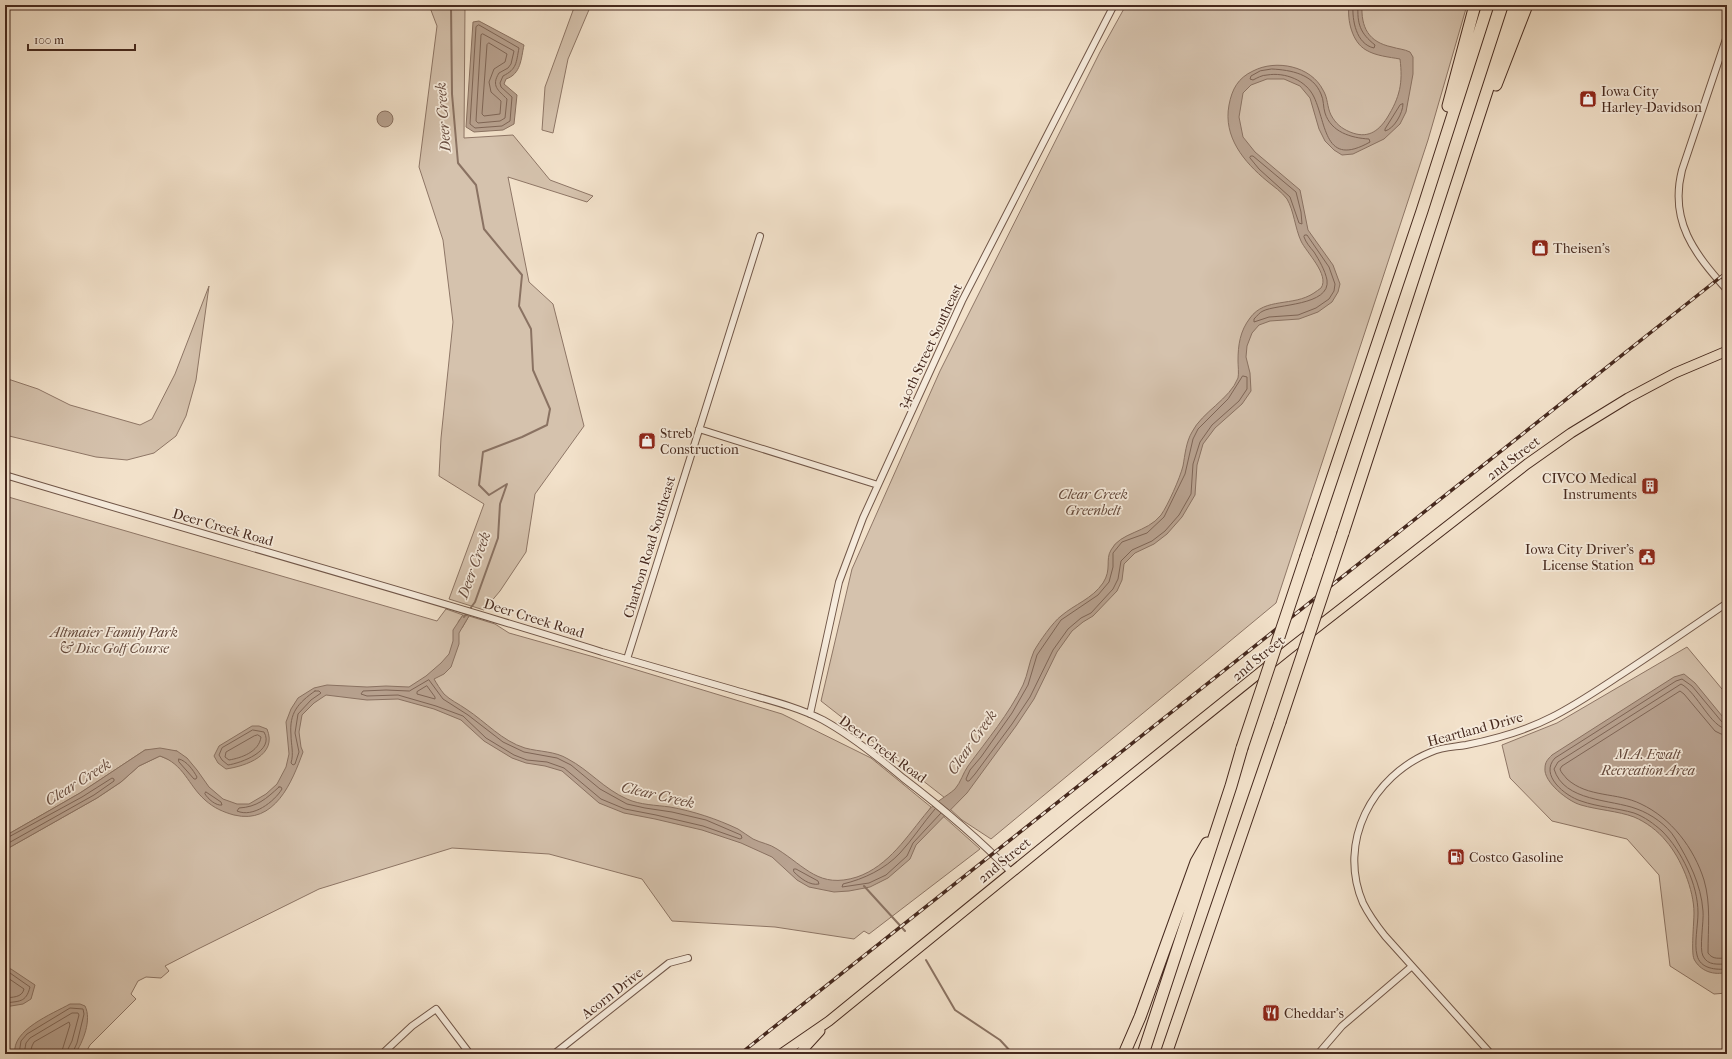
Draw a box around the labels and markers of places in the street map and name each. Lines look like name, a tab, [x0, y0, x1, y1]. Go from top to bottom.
place label: Iowa City Harley-Davidson	[1601, 83, 1702, 116]
shop icon: Iowa City Harley-Davidson	[1578, 89, 1598, 109]
shop icon: Theisen's	[1530, 238, 1550, 258]
place label: Theisen's	[1553, 240, 1610, 257]
place label: Streb Construction	[660, 425, 739, 458]
shop icon: Streb Construction	[637, 431, 657, 451]
place label: CIVCO Medical Instruments	[1542, 470, 1637, 503]
building icon: CIVCO Medical Instruments	[1640, 476, 1660, 496]
place label: Iowa City Driver's License Station	[1525, 541, 1634, 574]
public building icon: Iowa City Driver's License Station	[1637, 547, 1657, 567]
fuel station icon: Costco Gasoline	[1446, 847, 1466, 867]
place label: Costco Gasoline	[1469, 849, 1564, 866]
restaurant icon: Cheddar's	[1261, 1003, 1281, 1023]
place label: Cheddar's	[1284, 1005, 1344, 1022]

